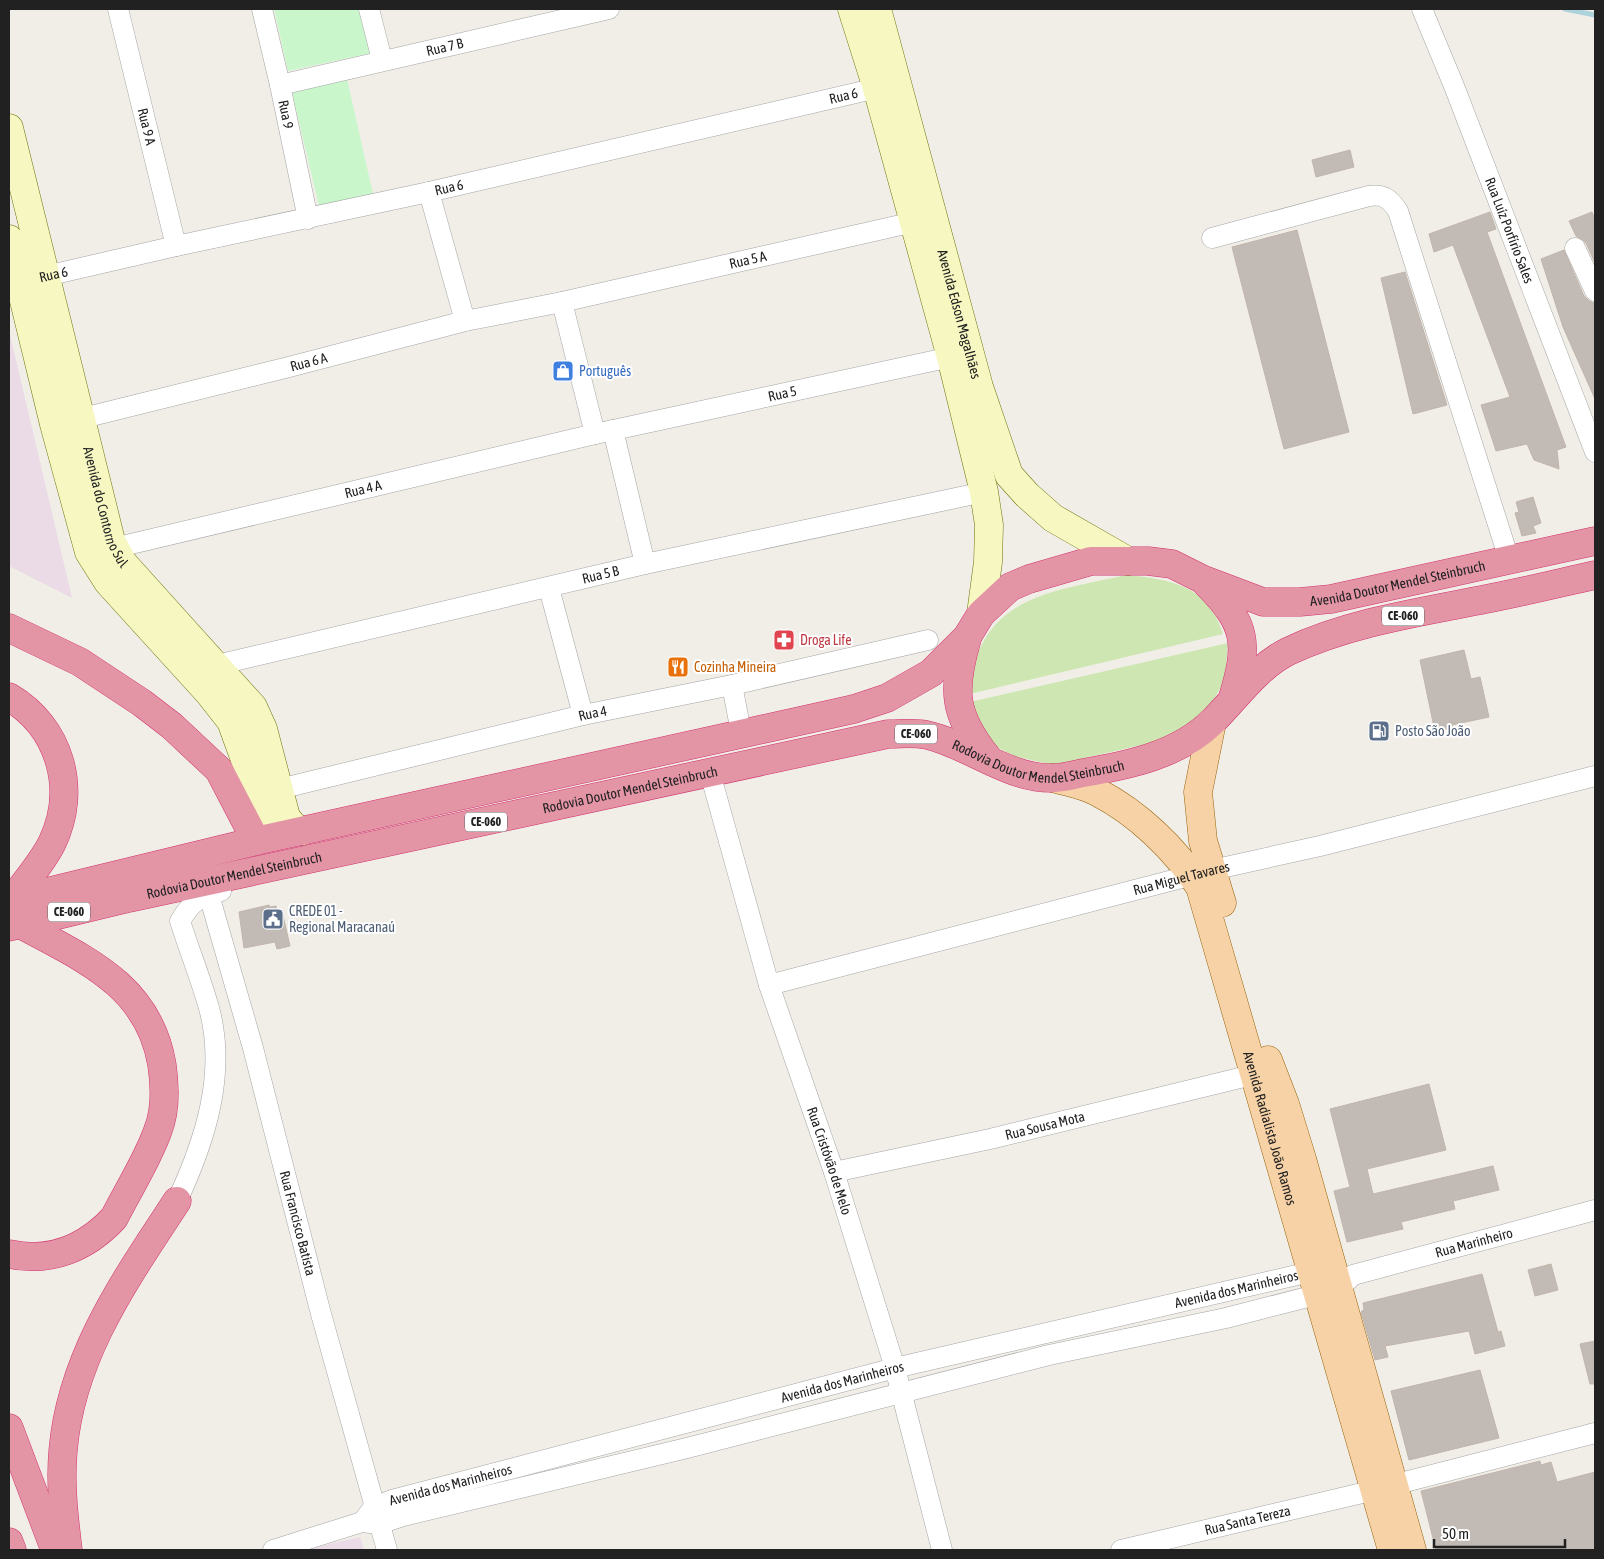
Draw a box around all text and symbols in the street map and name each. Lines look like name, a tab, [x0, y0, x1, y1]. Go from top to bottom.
street label: Rua 7 B	[425, 35, 465, 59]
street label: Rua 6	[828, 85, 860, 107]
street label: Rua 9	[275, 99, 297, 130]
street label: Rua 9 A	[135, 106, 159, 147]
street label: Rua Luíz Porfírio Sales	[1482, 175, 1537, 286]
street label: Rua 6	[433, 176, 465, 198]
street label: Rua 5 A	[728, 248, 768, 272]
street label: Avenida Edson Magalhães	[934, 248, 984, 381]
street label: Rua 6	[38, 263, 70, 285]
street label: Rua 6 A	[288, 349, 329, 374]
shop icon: Português	[551, 359, 575, 383]
place label: Português	[579, 363, 631, 379]
street label: Rua 5	[767, 383, 798, 404]
street label: Avenida do Contorno Sul	[80, 445, 131, 571]
street label: Rua 4 A	[343, 477, 383, 501]
street label: Avenida Doutor Mendel Steinbruch	[1309, 557, 1487, 609]
street label: Rua 5 B	[580, 562, 621, 587]
road number: CE-060	[1382, 606, 1424, 626]
pharmacy icon: Droga Life	[772, 628, 796, 652]
place label: Droga Life	[800, 632, 852, 648]
restaurant icon: Cozinha Mineira	[666, 655, 690, 679]
place label: Cozinha Mineira	[694, 659, 776, 675]
street label: Rua 4	[577, 702, 609, 724]
fuel station icon: Posto São João	[1367, 719, 1391, 743]
place label: Posto São João	[1395, 723, 1471, 739]
road number: CE-060	[895, 724, 937, 744]
street label: Rodovia Doutor Mendel Steinbruch	[950, 736, 1126, 786]
street label: Rodovia Doutor Mendel Steinbruch	[541, 763, 719, 816]
road number: CE-060	[465, 812, 507, 832]
street label: Rodovia Doutor Mendel Steinbruch	[145, 849, 323, 902]
street label: Rua Miguel Tavares	[1131, 858, 1231, 898]
road number: CE-060	[48, 902, 90, 922]
place label: CREDE 01 - Regional Maracanaú	[289, 903, 395, 935]
public building icon: CREDE 01 - Regional Maracanaú	[261, 907, 285, 931]
street label: Avenida Radialista João Ramos	[1240, 1049, 1300, 1207]
street label: Rua Cristóvão de Melo	[804, 1105, 855, 1217]
street label: Rua Sousa Mota	[1004, 1108, 1086, 1143]
street label: Rua Francisco Batista	[277, 1169, 319, 1277]
street label: Rua Marinheiro	[1434, 1224, 1514, 1261]
street label: Avenida dos Marinheiros	[1173, 1267, 1300, 1311]
street label: Avenida dos Marinheiros	[779, 1358, 905, 1406]
street label: Avenida dos Marinheiros	[387, 1461, 514, 1508]
street label: Rua Santa Tereza	[1203, 1502, 1292, 1538]
scale bar	[1434, 1516, 1565, 1548]
text: 50 m	[1442, 1525, 1469, 1542]

